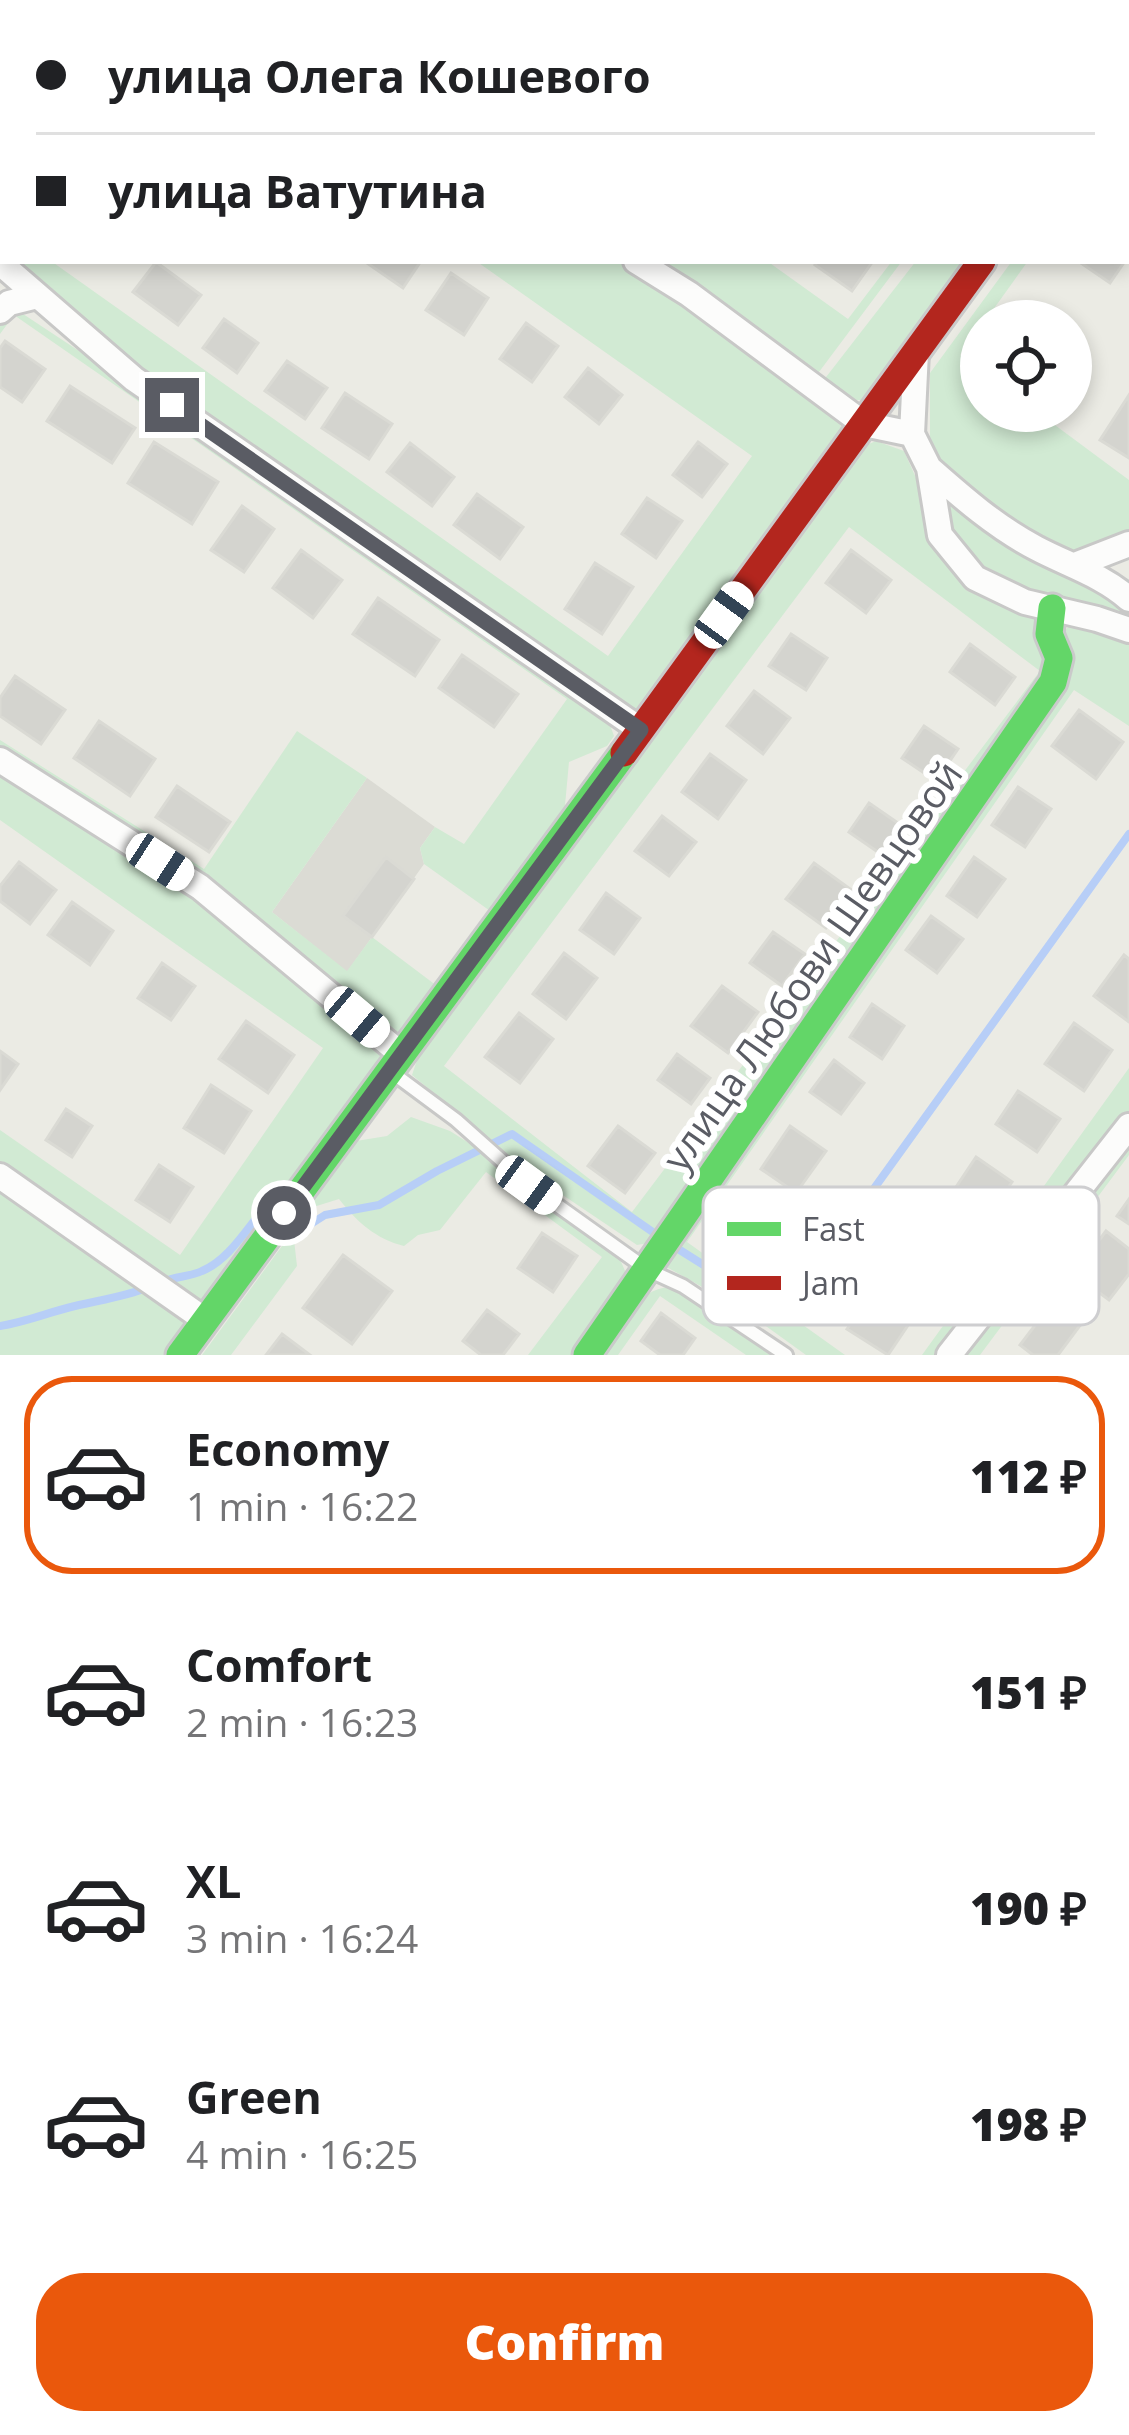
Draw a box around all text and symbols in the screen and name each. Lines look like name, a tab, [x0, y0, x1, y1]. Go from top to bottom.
text: улица Олега Кошевого	[108, 45, 651, 106]
text: улица Ватутина	[108, 160, 487, 221]
map controls	[960, 300, 1092, 432]
button: locate	[960, 300, 1092, 432]
route end	[145, 378, 199, 432]
car	[688, 575, 760, 655]
street label: улица Любови Шевцовой	[649, 749, 973, 1181]
car	[120, 827, 200, 897]
car	[318, 980, 396, 1054]
car	[489, 1149, 569, 1221]
route start	[257, 1186, 311, 1240]
legend	[703, 1187, 1099, 1325]
text: Fast	[802, 1206, 865, 1251]
text: Jam	[799, 1260, 860, 1305]
text: Economy	[186, 1418, 389, 1479]
icon: car	[42, 1421, 150, 1529]
text: 112 ₽	[970, 1445, 1087, 1506]
text: 1 min · 16:22	[186, 1479, 418, 1532]
text: Comfort	[186, 1634, 372, 1695]
icon: car	[42, 1637, 150, 1745]
text: 151 ₽	[970, 1661, 1087, 1722]
text: 2 min · 16:23	[186, 1695, 418, 1748]
text: XL	[186, 1850, 241, 1911]
icon: car	[42, 1853, 150, 1961]
text: 190 ₽	[970, 1877, 1087, 1938]
text: 3 min · 16:24	[186, 1911, 418, 1964]
text: Green	[186, 2066, 322, 2127]
icon: car	[42, 2069, 150, 2177]
text: 198 ₽	[970, 2093, 1087, 2154]
text: 4 min · 16:25	[186, 2127, 418, 2180]
button: Confirm	[36, 2273, 1093, 2411]

